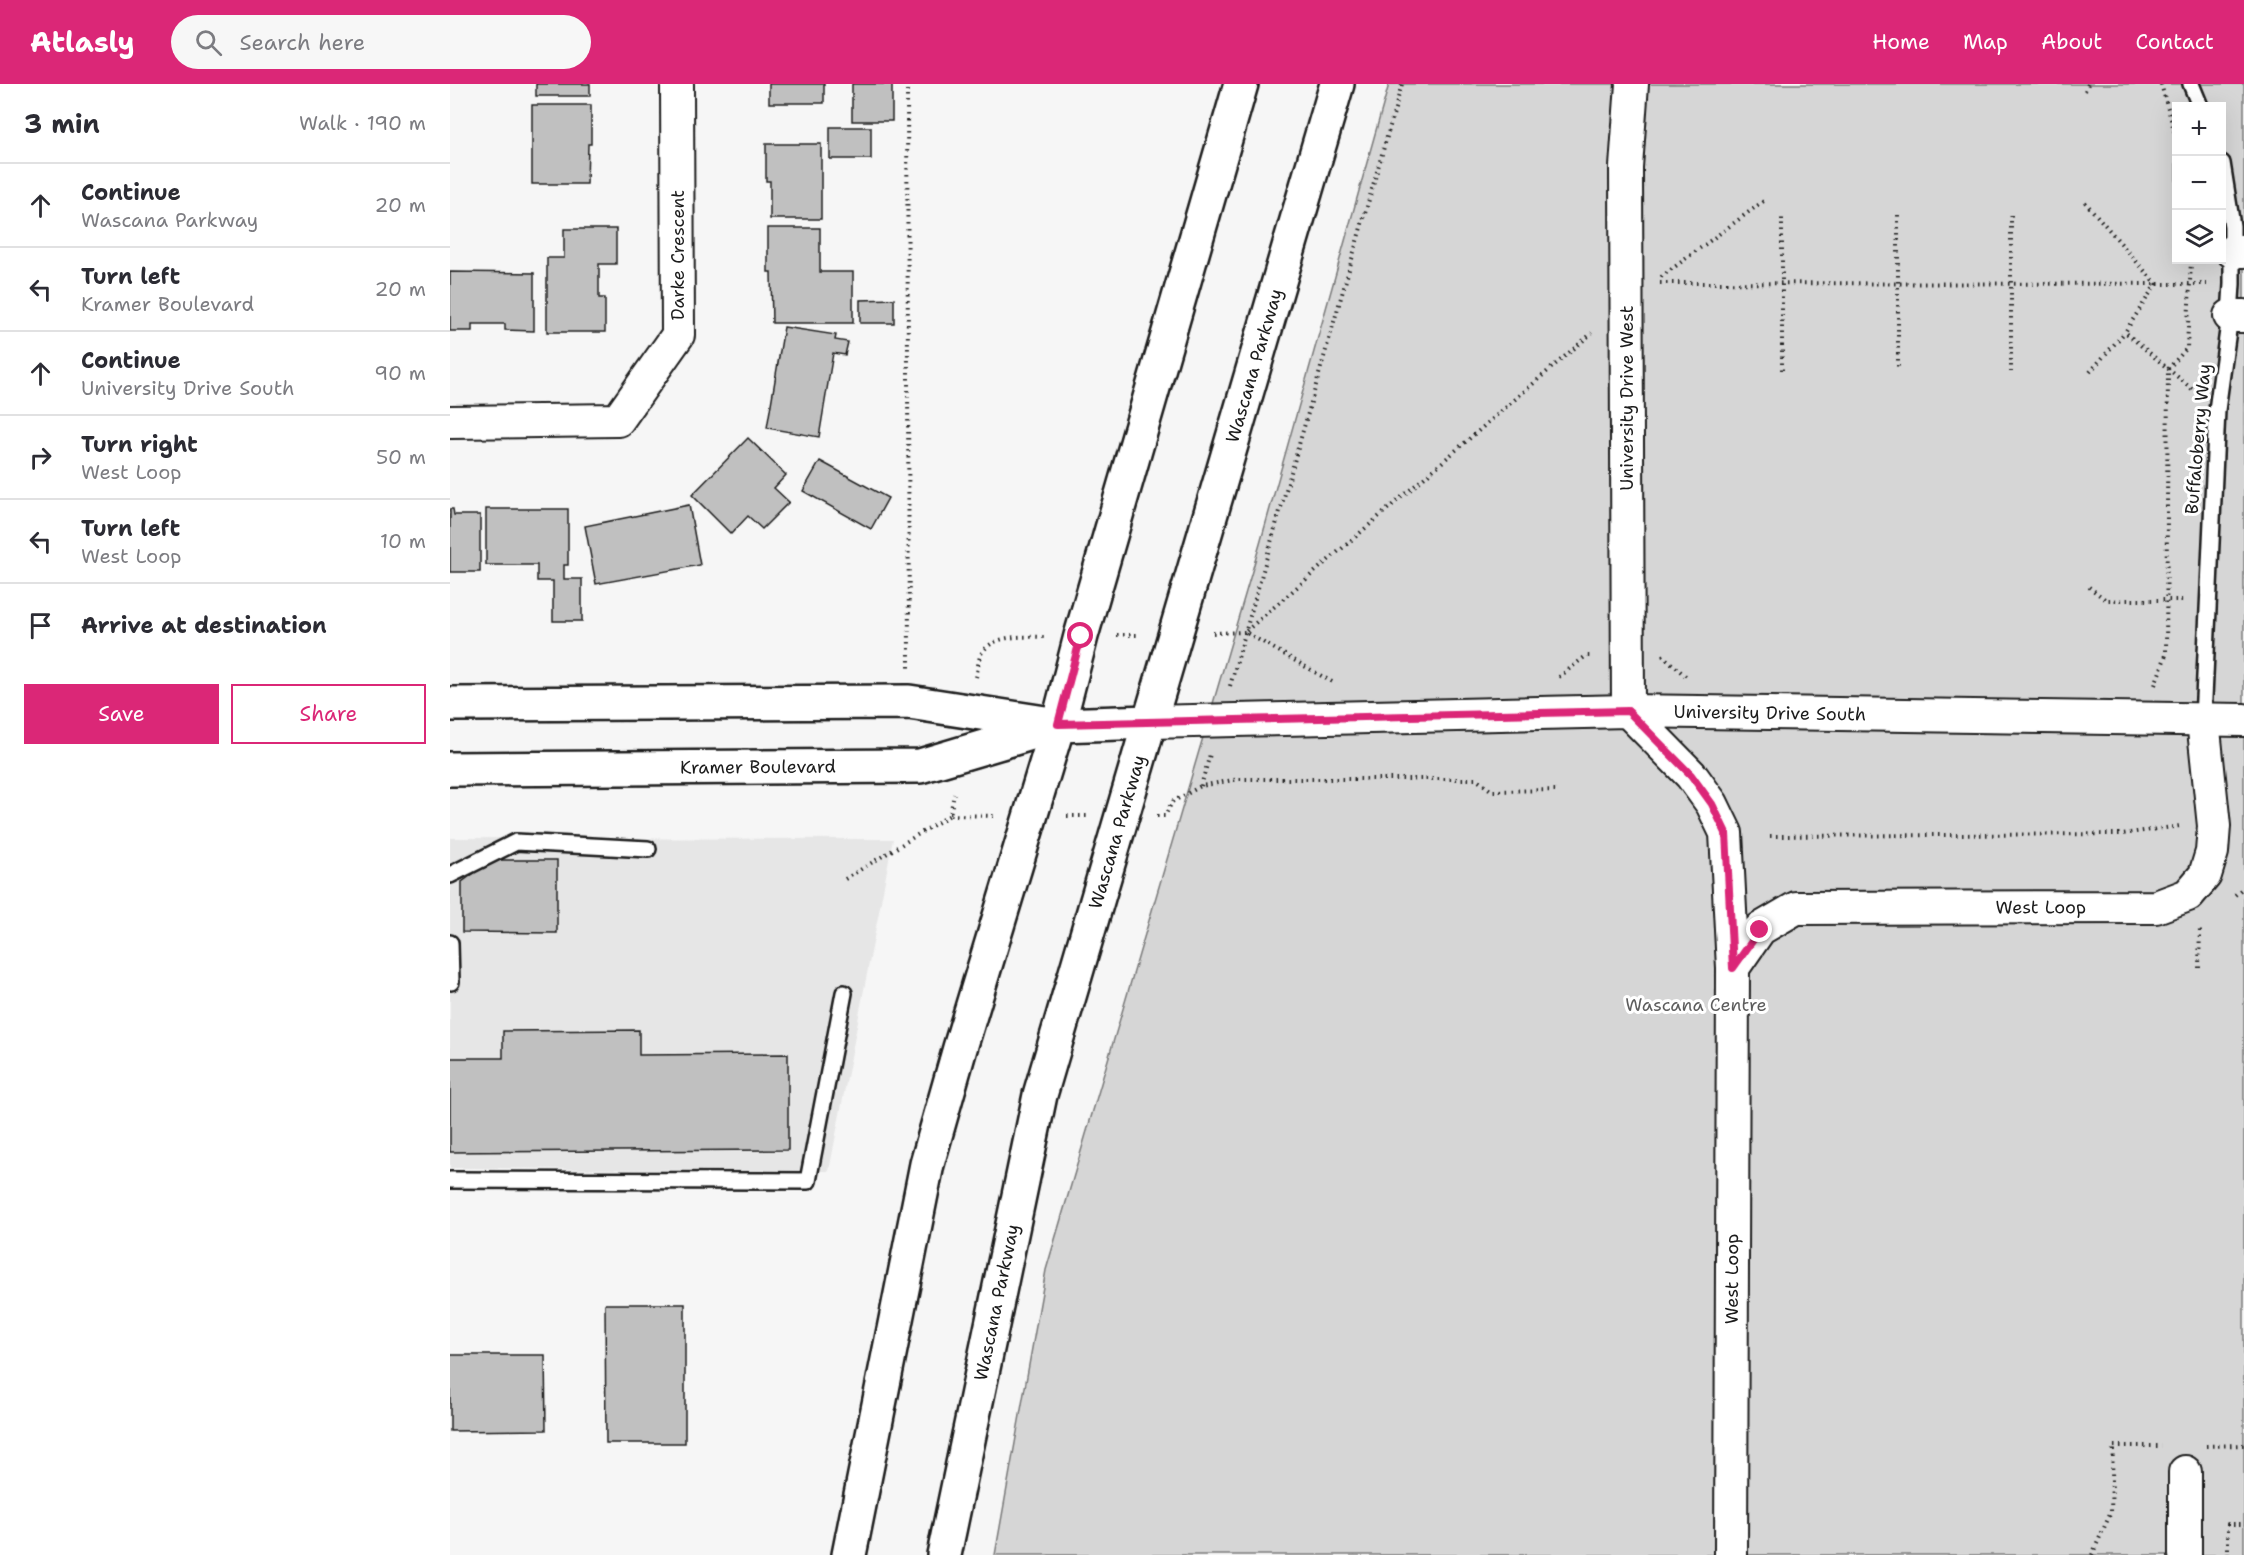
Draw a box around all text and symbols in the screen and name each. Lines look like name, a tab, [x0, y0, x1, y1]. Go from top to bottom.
search box	[171, 15, 591, 69]
text: Atlasly	[30, 23, 135, 61]
icon: search	[192, 26, 225, 59]
text: Search here	[240, 28, 365, 57]
text: Home	[1872, 28, 1930, 56]
text: Map	[1963, 28, 2008, 56]
text: About	[2041, 28, 2102, 56]
text: Contact	[2135, 28, 2214, 56]
map controls	[2172, 102, 2226, 264]
button: +	[2172, 102, 2226, 156]
text: 3 min	[24, 106, 100, 141]
text: Walk · 190 m	[299, 110, 426, 136]
button: −	[2172, 156, 2226, 210]
text: Continue	[81, 178, 181, 207]
icon: ahead	[24, 189, 57, 222]
street label: Darke Crescent	[666, 190, 690, 320]
text: 20 m	[375, 192, 426, 218]
text: Wascana Parkway	[81, 207, 258, 233]
button: layers	[2172, 210, 2226, 264]
text: Turn left	[81, 262, 180, 291]
icon: left	[24, 273, 57, 306]
text: 20 m	[375, 276, 426, 302]
street label: Wascana Parkway	[1220, 286, 1288, 446]
text: Kramer Boulevard	[81, 291, 254, 317]
street label: University Drive West	[1615, 305, 1639, 491]
text: Continue	[81, 346, 181, 375]
icon: ahead	[24, 357, 57, 390]
text: 90 m	[374, 360, 426, 386]
street label: Buffaloberry Way	[2179, 363, 2217, 515]
text: University Drive South	[81, 375, 295, 401]
text: Turn right	[81, 430, 198, 459]
icon: right	[24, 441, 57, 474]
text: 50 m	[376, 444, 426, 470]
text: West Loop	[81, 459, 182, 485]
text: Turn left	[81, 514, 180, 543]
icon: left	[24, 525, 57, 558]
text: 10 m	[380, 528, 426, 554]
text: West Loop	[81, 543, 182, 569]
icon: arrive	[24, 609, 57, 642]
text: Arrive at destination	[81, 611, 327, 640]
route start	[1067, 622, 1093, 648]
button: Save	[24, 684, 219, 744]
button: Share	[231, 684, 426, 744]
street label: University Drive South	[1674, 700, 1866, 726]
street label: Wascana Parkway	[1083, 752, 1151, 912]
street label: Kramer Boulevard	[680, 755, 836, 780]
street label: West Loop	[1996, 895, 2086, 919]
route end	[1746, 916, 1772, 942]
park label: Wascana Centre	[1625, 993, 1767, 1017]
street label: Wascana Parkway	[969, 1222, 1025, 1383]
street label: West Loop	[1720, 1234, 1744, 1324]

